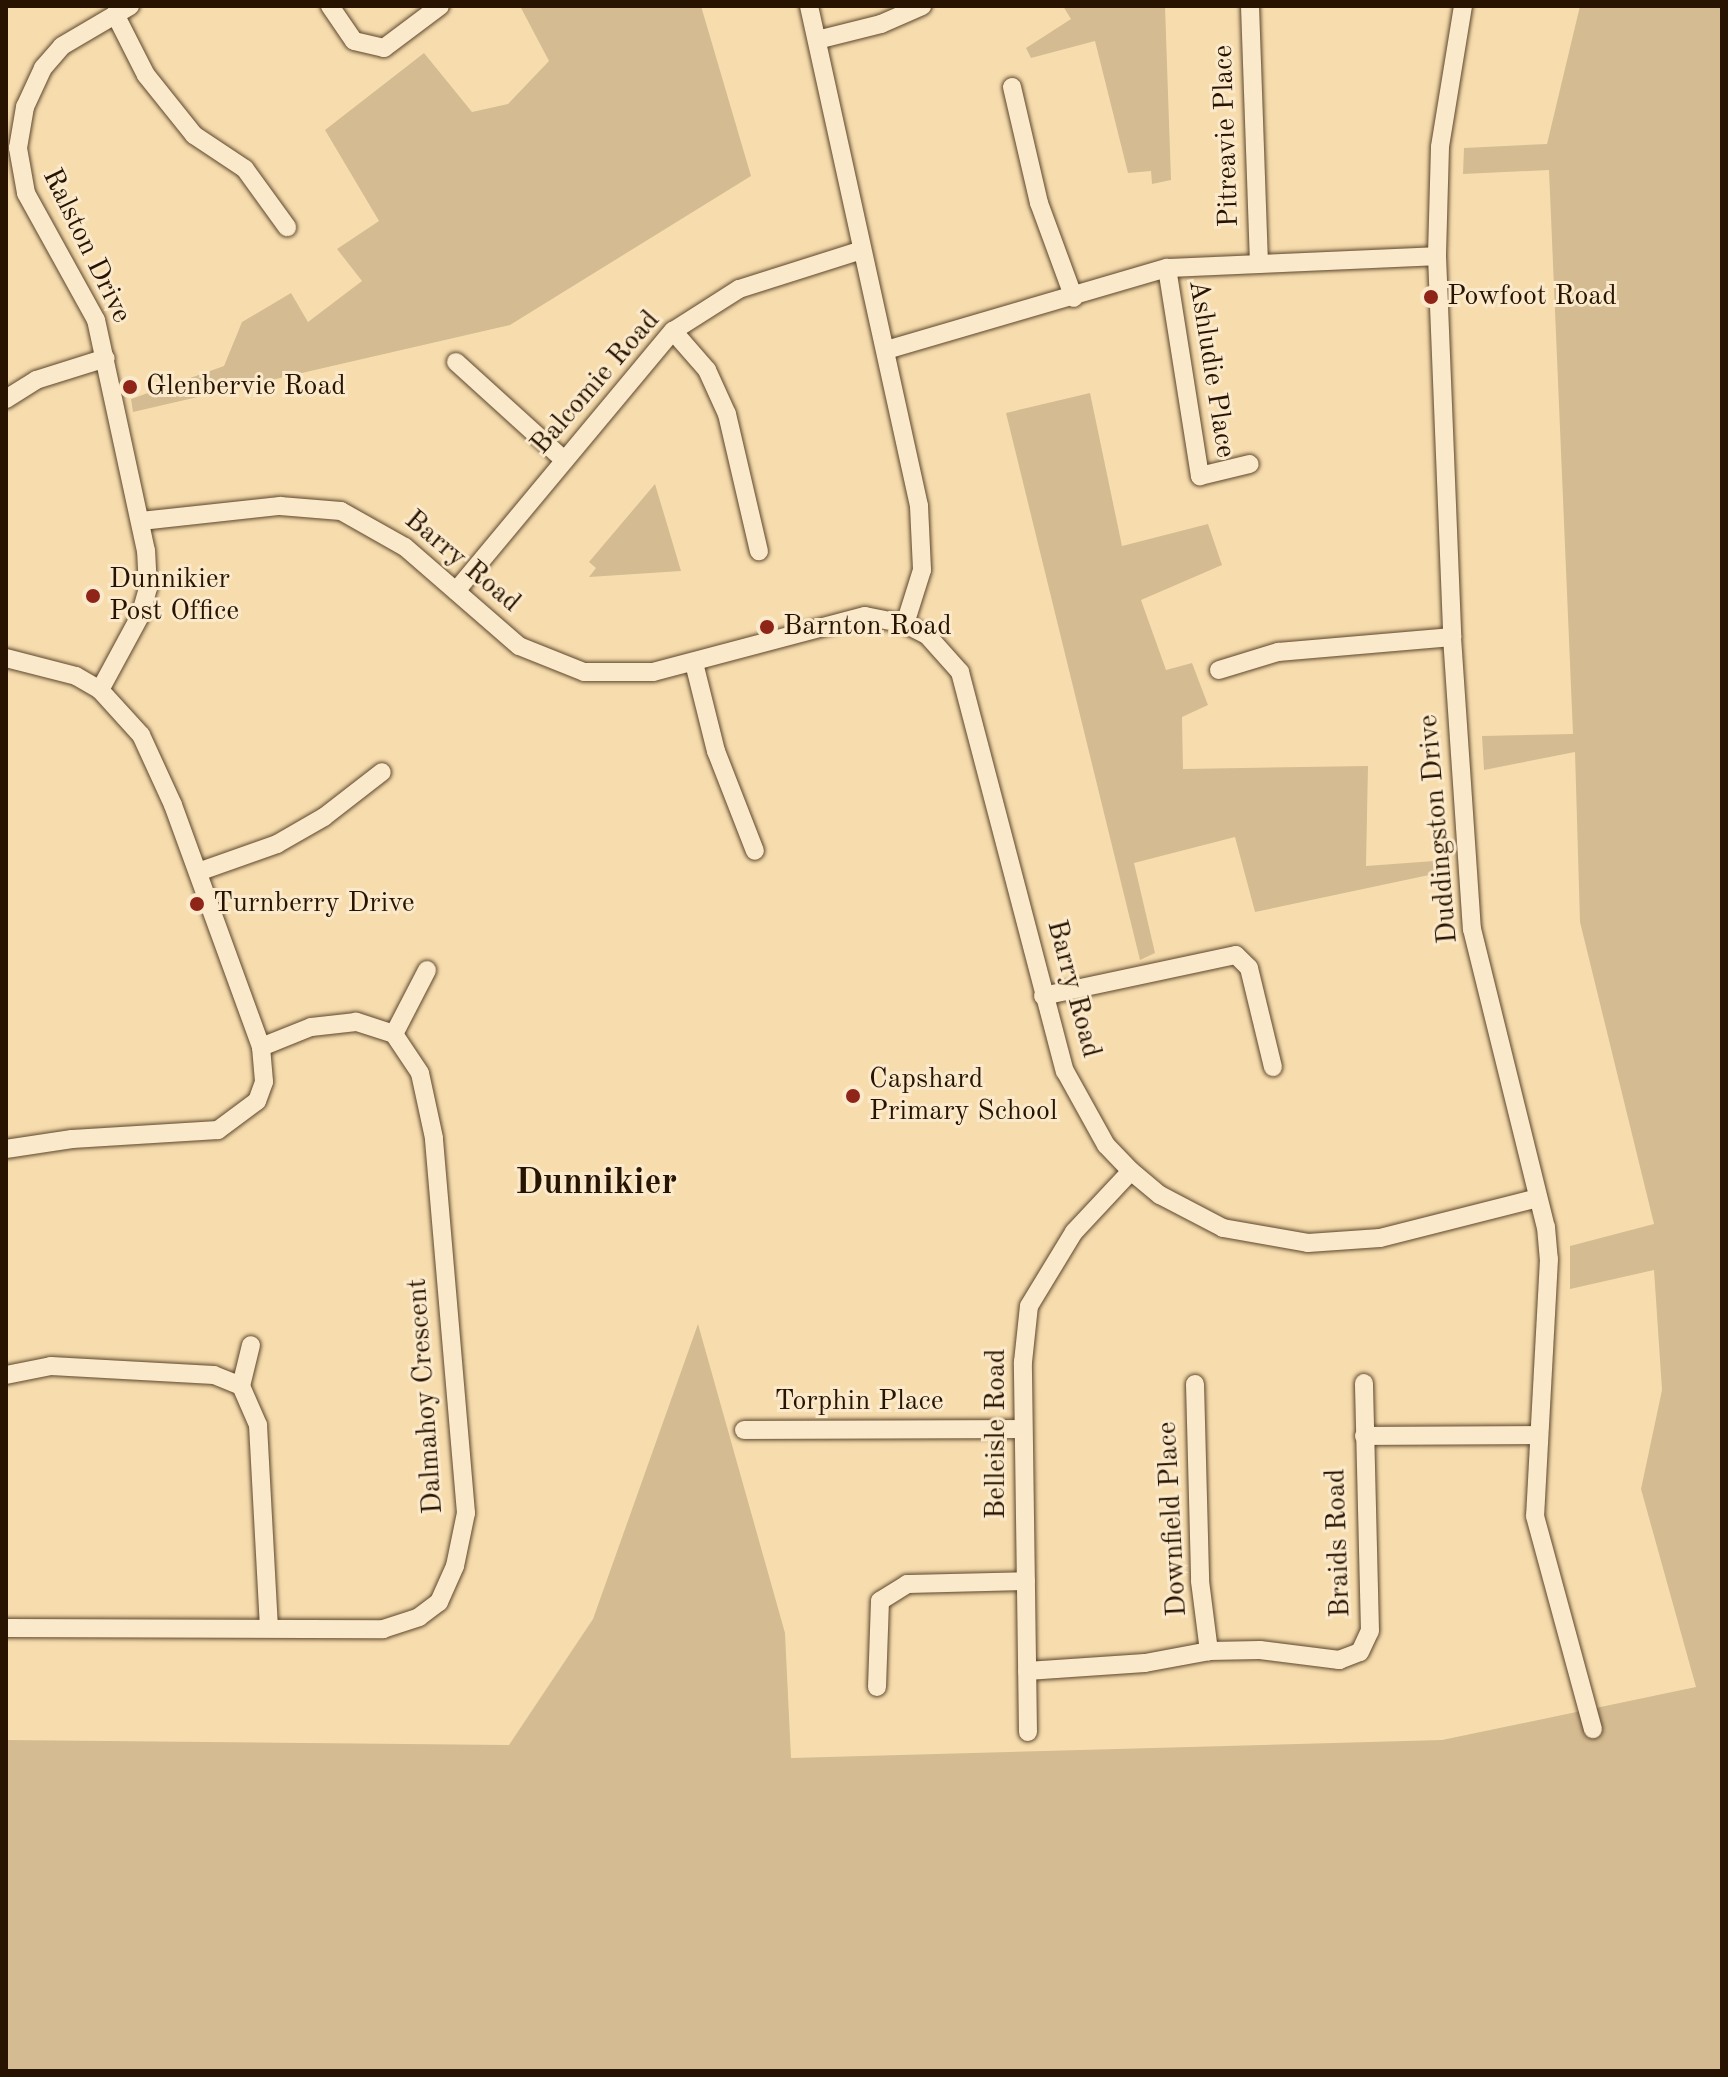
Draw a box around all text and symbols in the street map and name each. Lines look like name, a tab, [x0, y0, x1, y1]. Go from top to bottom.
street label: Pitreavie Place	[1207, 44, 1247, 228]
street label: Ralston Drive	[34, 163, 138, 329]
street label: Ashludie Place	[1180, 278, 1242, 460]
place label: Powfoot Road	[1447, 280, 1617, 314]
marker: Powfoot Road	[1422, 288, 1440, 306]
street label: Balcomie Road	[524, 304, 668, 462]
place label: Glenbervie Road	[146, 370, 346, 404]
marker: Glenbervie Road	[121, 378, 139, 396]
street label: Barry Road	[397, 504, 527, 620]
place label: Dunnikier Post Office	[109, 563, 239, 629]
marker: Dunnikier Post Office	[84, 587, 102, 605]
place label: Barnton Road	[783, 610, 952, 644]
marker: Barnton Road	[758, 618, 776, 636]
street label: Duddingston Drive	[1412, 713, 1466, 945]
place label: Turnberry Drive	[213, 887, 415, 921]
marker: Turnberry Drive	[188, 895, 206, 913]
street label: Barry Road	[1039, 916, 1107, 1062]
place label: Capshard Primary School	[869, 1063, 1057, 1129]
marker: Capshard Primary School	[844, 1087, 862, 1105]
district label: Dunnikier	[515, 1163, 677, 1207]
street label: Dalmahoy Crescent	[401, 1277, 451, 1515]
street label: Belleisle Road	[980, 1349, 1014, 1519]
street label: Torphin Place	[774, 1385, 944, 1419]
street label: Downfield Place	[1151, 1421, 1195, 1617]
street label: Braids Road	[1320, 1468, 1358, 1618]

